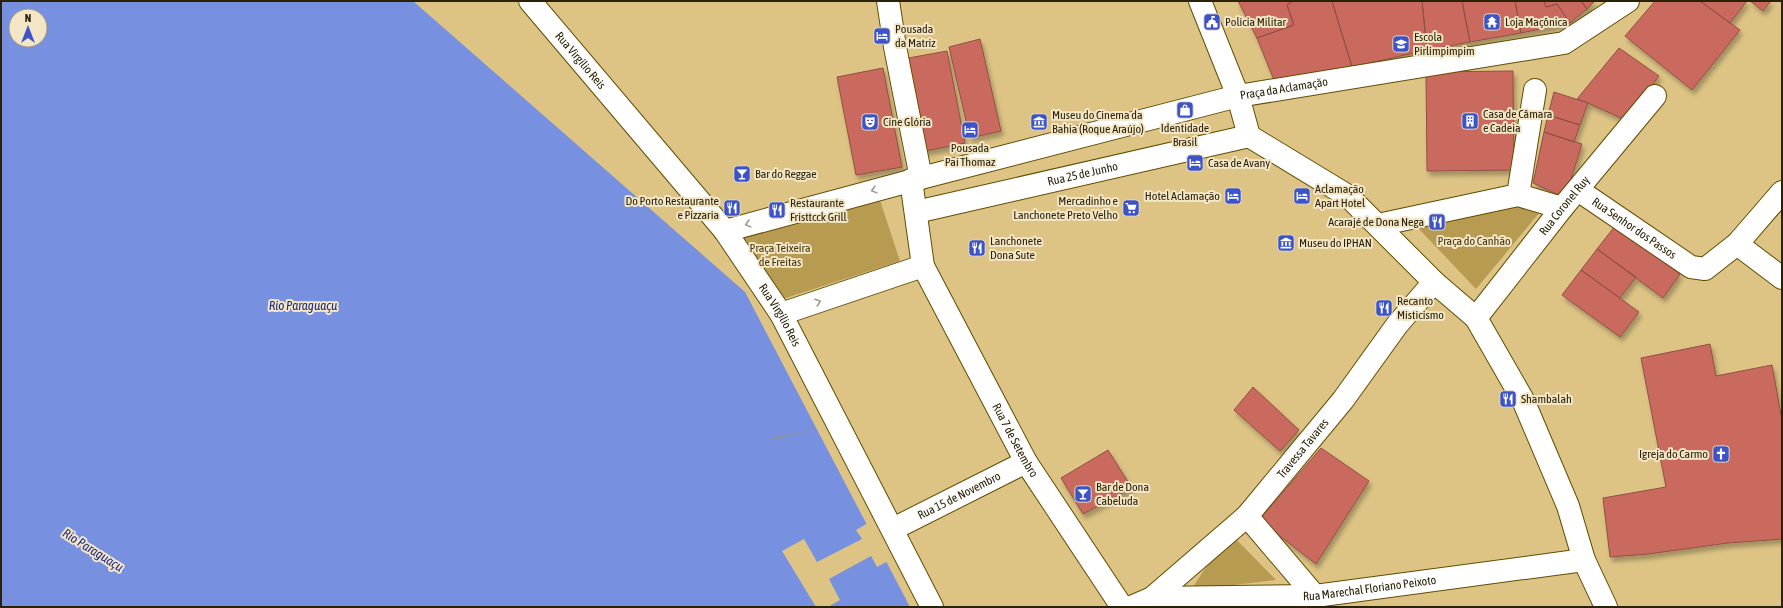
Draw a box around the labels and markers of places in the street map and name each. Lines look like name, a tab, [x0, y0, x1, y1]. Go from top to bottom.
public building icon: Polícia Militar	[1202, 12, 1222, 32]
temple icon: Loja Maçônica	[1482, 12, 1502, 32]
place label: Polícia Militar	[1225, 15, 1287, 29]
place label: Loja Maçônica	[1505, 15, 1568, 29]
place label: Pousada da Matriz	[895, 22, 936, 50]
hotel icon: Pousada da Matriz	[872, 26, 892, 46]
place label: Escola Pirlimpimpim	[1414, 30, 1475, 58]
school or university icon: Escola Pirlimpimpim	[1391, 34, 1411, 54]
shop icon: Identidade Brasil	[1175, 100, 1195, 120]
place label: Casa de Câmara e Cadeia	[1483, 107, 1552, 135]
place label: Museu do Cinema da Bahia (Roque Araújo)	[1052, 108, 1144, 136]
building icon: Casa de Câmara e Cadeia	[1460, 111, 1480, 131]
theatre icon: Cine Glória	[860, 112, 880, 132]
museum icon: Museu do Cinema da Bahia (Roque Araújo)	[1029, 112, 1049, 132]
place label: Cine Glória	[883, 115, 931, 129]
hotel icon: Pousada Pai Thomaz	[960, 120, 980, 140]
place label: Identidade Brasil	[1161, 121, 1209, 149]
place label: Pousada Pai Thomaz	[945, 141, 996, 169]
hotel icon: Casa de Avany	[1185, 153, 1205, 173]
place label: Casa de Avany	[1208, 156, 1270, 170]
bar icon: Bar do Reggae	[732, 164, 752, 184]
place label: Bar do Reggae	[755, 167, 817, 181]
place label: Aclamação Apart Hotel	[1315, 182, 1366, 210]
hotel icon: Hotel Aclamação	[1223, 186, 1243, 206]
hotel icon: Aclamação Apart Hotel	[1292, 186, 1312, 206]
place label: Hotel Aclamação	[1145, 189, 1220, 203]
place label: Do Porto Restaurante e Pizzaria	[626, 194, 719, 222]
place label: Mercadinho e Lanchonete Preto Velho	[1013, 194, 1118, 222]
place label: Restaurante Fristtcck Grill	[790, 196, 848, 224]
restaurant icon: Do Porto Restaurante e Pizzaria	[722, 198, 742, 218]
supermarket icon: Mercadinho e Lanchonete Preto Velho	[1121, 198, 1141, 218]
restaurant icon: Restaurante Fristtcck Grill	[767, 200, 787, 220]
restaurant icon: Acarajé de Dona Nega	[1427, 212, 1447, 232]
place label: Acarajé de Dona Nega	[1328, 215, 1424, 229]
museum icon: Museu do IPHAN	[1276, 233, 1296, 253]
place label: Lanchonete Dona Sute	[990, 234, 1042, 262]
place label: Museu do IPHAN	[1299, 236, 1372, 250]
restaurant icon: Lanchonete Dona Sute	[967, 238, 987, 258]
place label: Recanto Misticismo	[1397, 294, 1444, 322]
restaurant icon: Recanto Misticismo	[1374, 298, 1394, 318]
restaurant icon: Shambalah	[1498, 389, 1518, 409]
place label: Shambalah	[1521, 392, 1572, 406]
church icon: Igreja do Carmo	[1711, 444, 1731, 464]
place label: Igreja do Carmo	[1639, 447, 1708, 461]
place label: Bar de Dona Cabeluda	[1096, 480, 1149, 508]
bar icon: Bar de Dona Cabeluda	[1073, 484, 1093, 504]

